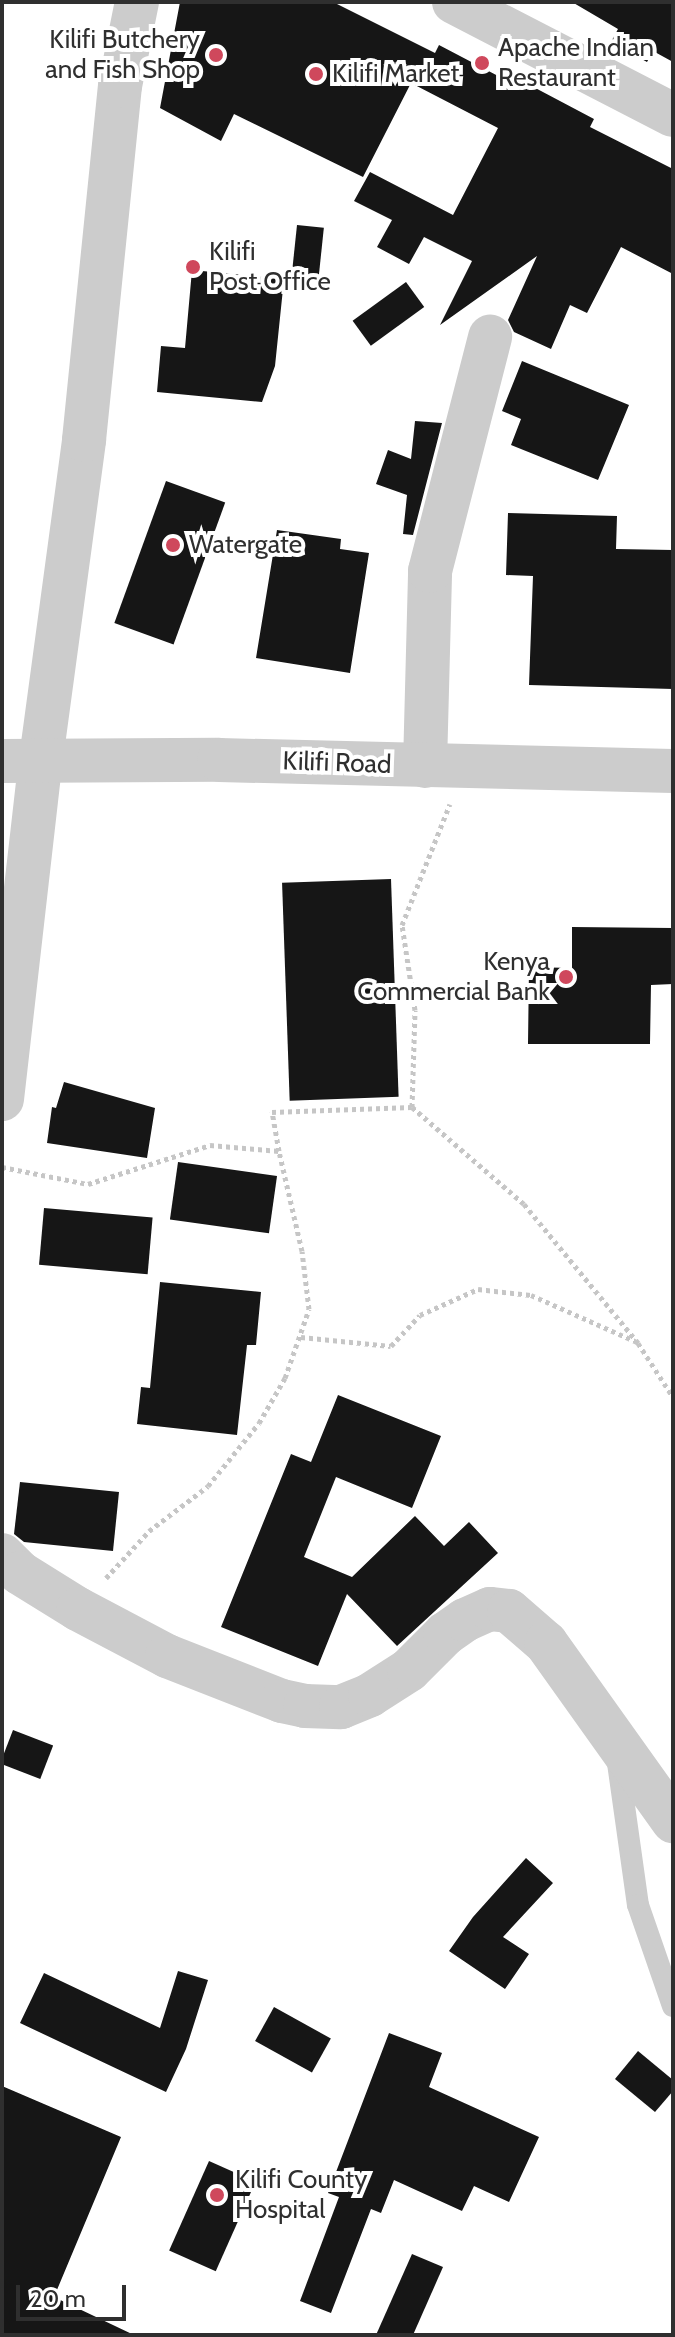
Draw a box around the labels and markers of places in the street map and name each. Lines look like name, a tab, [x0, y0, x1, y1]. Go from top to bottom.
place label: Kilifi Butchery and Fish Shop	[45, 24, 200, 86]
place label: Apache Indian Restaurant	[498, 32, 654, 94]
marker: Kilifi Butchery and Fish Shop	[207, 46, 225, 64]
marker: Apache Indian Restaurant	[473, 54, 491, 72]
place label: Kilifi Market	[332, 58, 459, 90]
marker: Kilifi Market	[307, 65, 325, 83]
place label: Kilifi Post Office	[209, 236, 331, 298]
marker: Kilifi Post Office	[184, 258, 202, 276]
place label: Watergate	[189, 529, 302, 561]
marker: Watergate	[164, 536, 182, 554]
place label: Kenya Commercial Bank	[357, 946, 550, 1008]
marker: Kenya Commercial Bank	[557, 968, 575, 986]
place label: Kilifi County Hospital	[235, 2164, 367, 2226]
marker: Kilifi County Hospital	[206, 2184, 228, 2206]

